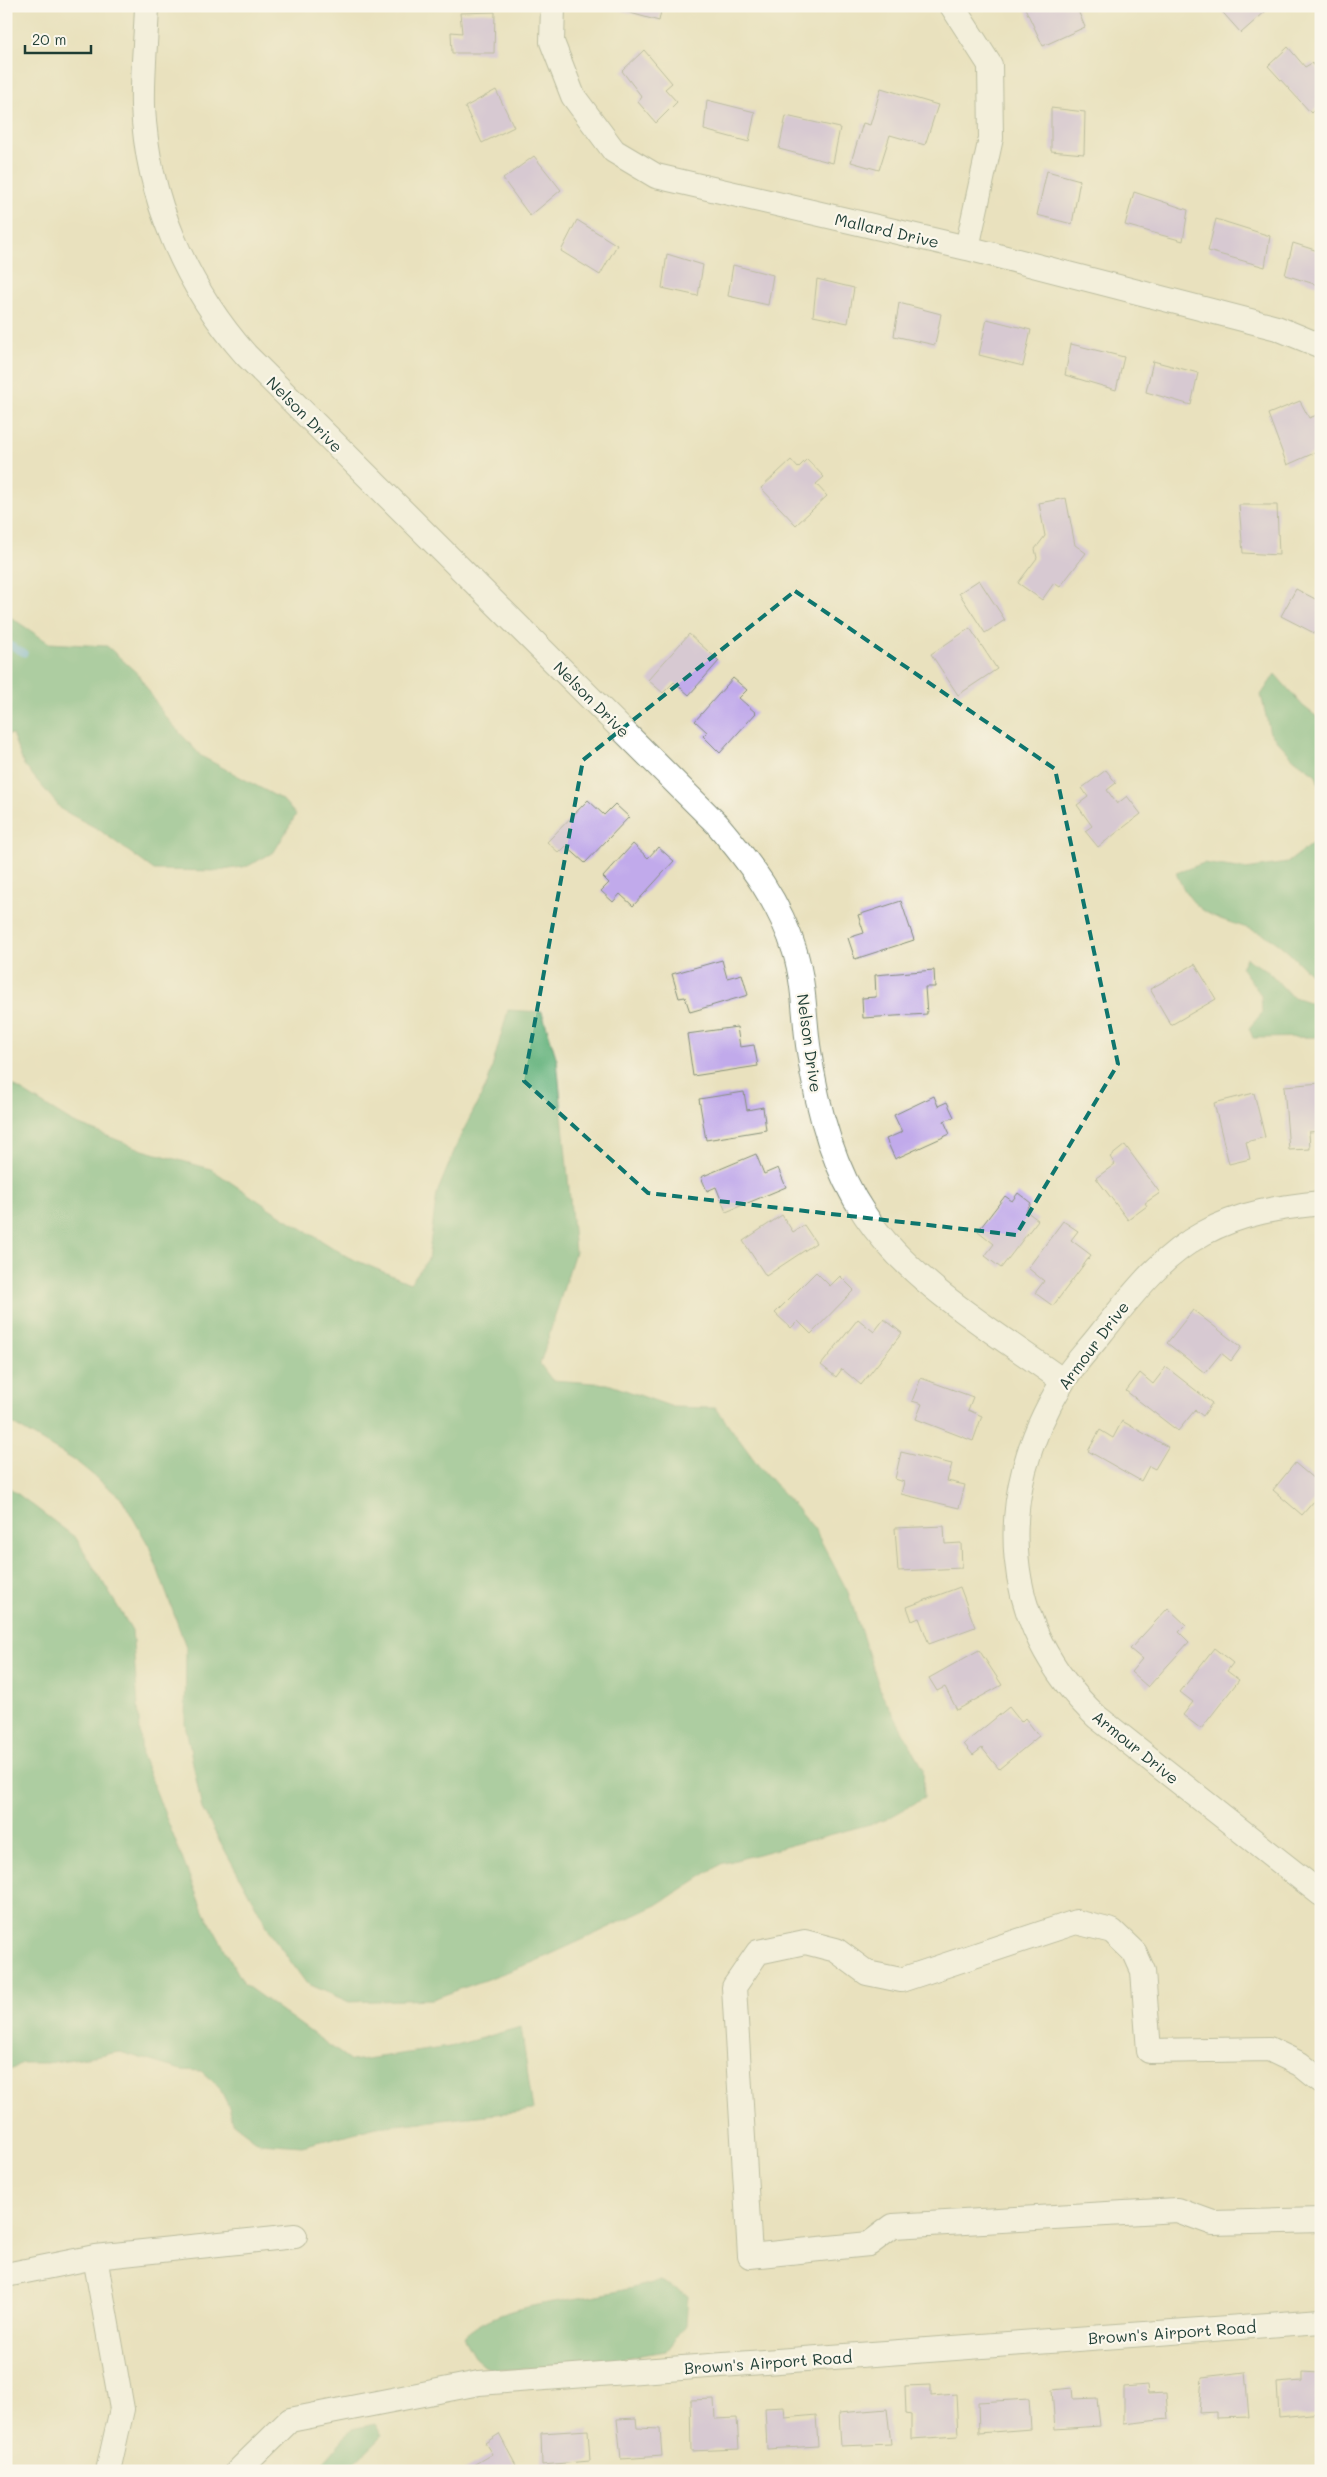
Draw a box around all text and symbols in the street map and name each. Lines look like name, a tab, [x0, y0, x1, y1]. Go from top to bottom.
scale bar	[25, 22, 91, 54]
text: 20 m	[32, 29, 66, 49]
street label: Mallard Drive	[833, 208, 941, 252]
street label: Nelson Drive	[262, 371, 348, 457]
street label: Nelson Drive	[549, 656, 635, 742]
street label: Nelson Drive	[793, 992, 827, 1094]
street label: Armour Drive	[1053, 1297, 1133, 1393]
street label: Armour Drive	[1088, 1706, 1184, 1788]
street label: Brown's Airport Road	[1087, 2316, 1257, 2348]
street label: Brown's Airport Road	[683, 2346, 853, 2378]

